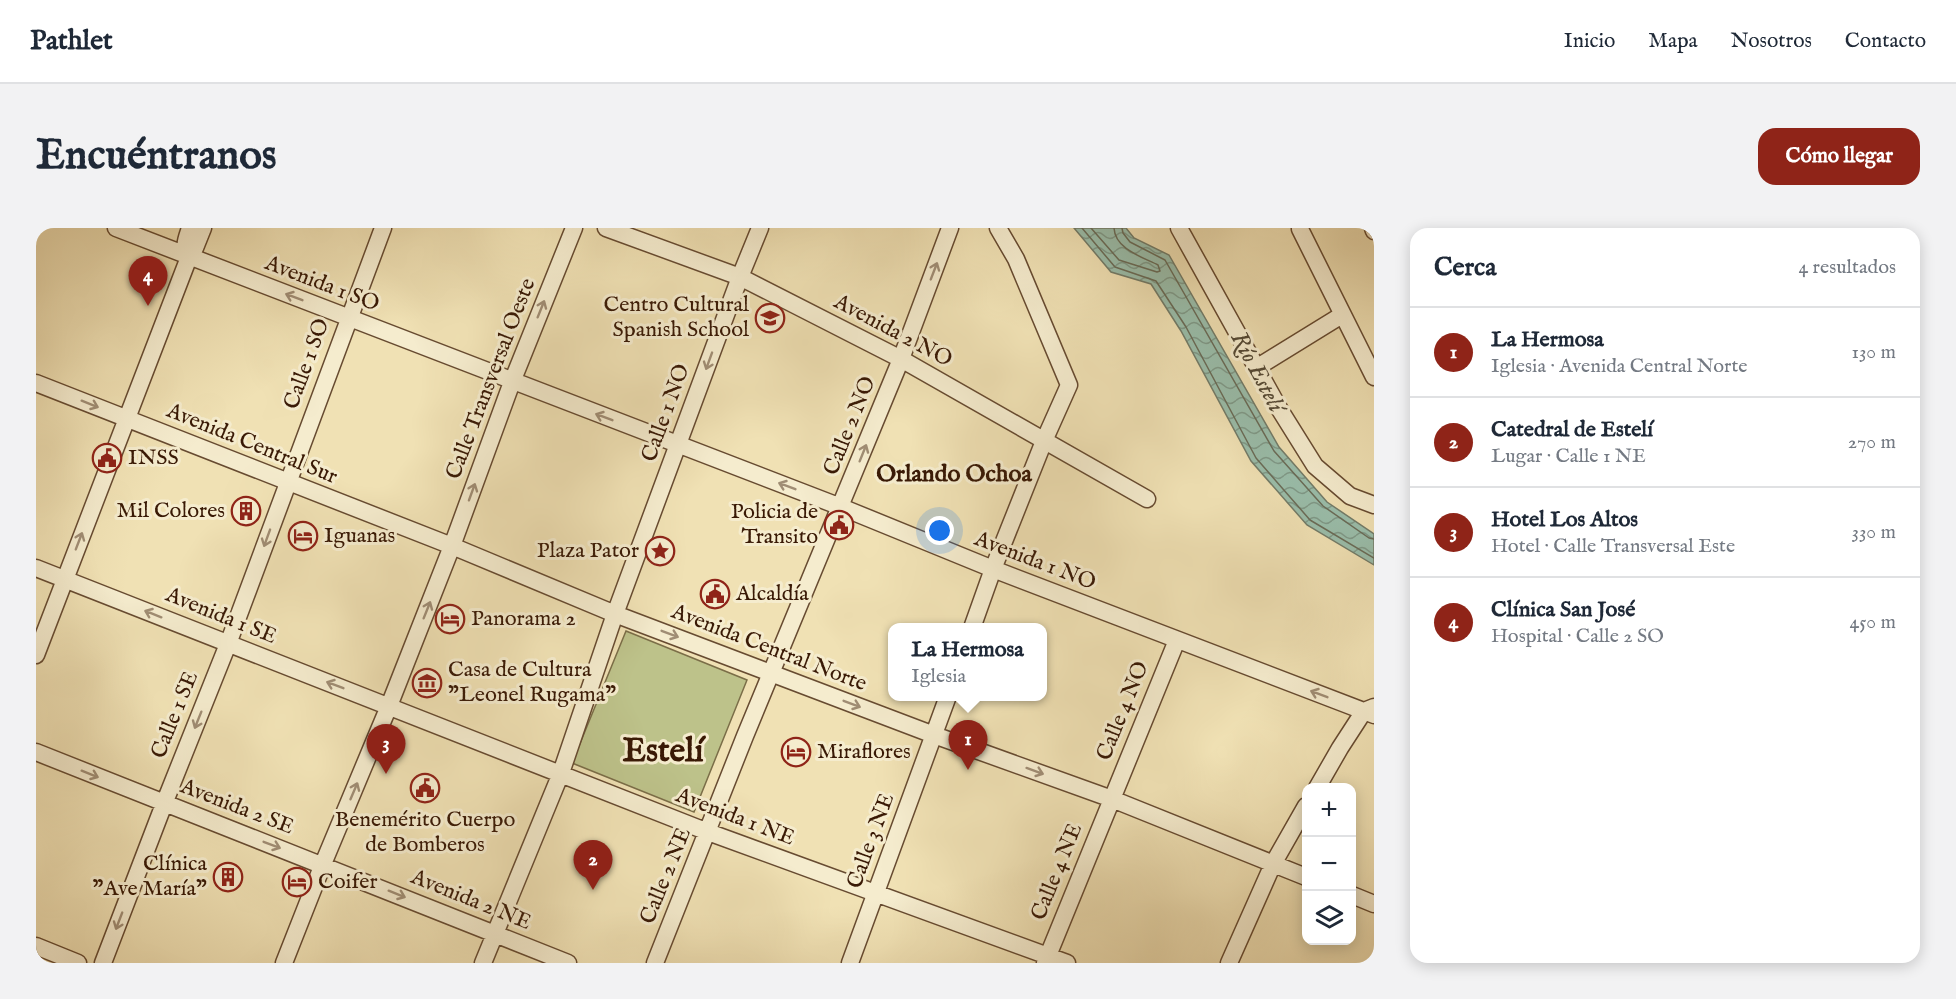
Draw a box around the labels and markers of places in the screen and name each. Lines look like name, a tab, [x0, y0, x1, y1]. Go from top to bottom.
pin: 4	[128, 256, 168, 306]
place label: Centro Cultural Spanish School	[603, 291, 749, 344]
school or university icon: Centro Cultural Spanish School	[754, 302, 786, 334]
public building icon: INSS	[91, 442, 123, 474]
place label: INSS	[128, 444, 179, 472]
building icon: Mil Colores	[230, 495, 262, 527]
place label: Mil Colores	[116, 497, 225, 525]
place label: Policia de Transito	[731, 498, 818, 551]
public building icon: Policia de Transito	[823, 509, 855, 541]
hotel icon: Iguanas	[287, 520, 319, 552]
place label: Iguanas	[324, 522, 395, 550]
place icon: Plaza Pator	[644, 535, 676, 567]
place label: Plaza Pator	[537, 537, 639, 565]
public building icon: Alcaldía	[699, 578, 731, 610]
place label: Alcaldía	[735, 580, 809, 608]
hotel icon: Panorama 2	[434, 603, 466, 635]
place label: Panorama 2	[471, 605, 576, 633]
place label: Casa de Cultura "Leonel Rugama"	[448, 656, 616, 709]
museum icon: Casa de Cultura "Leonel Rugama"	[411, 667, 443, 699]
pin: 1	[948, 720, 988, 770]
pin: 3	[366, 724, 406, 774]
hotel icon: Miraflores	[780, 736, 812, 768]
place label: Miraflores	[817, 738, 911, 766]
public building icon: Benemérito Cuerpo de Bomberos	[409, 772, 441, 804]
place label: Benemérito Cuerpo de Bomberos	[335, 806, 515, 859]
pin: 2	[574, 840, 612, 890]
place label: Clínica "Ave María"	[93, 850, 207, 903]
building icon: Clínica "Ave María"	[212, 861, 244, 893]
hotel icon: Coifer	[281, 866, 313, 898]
place label: Coifer	[318, 868, 377, 896]

